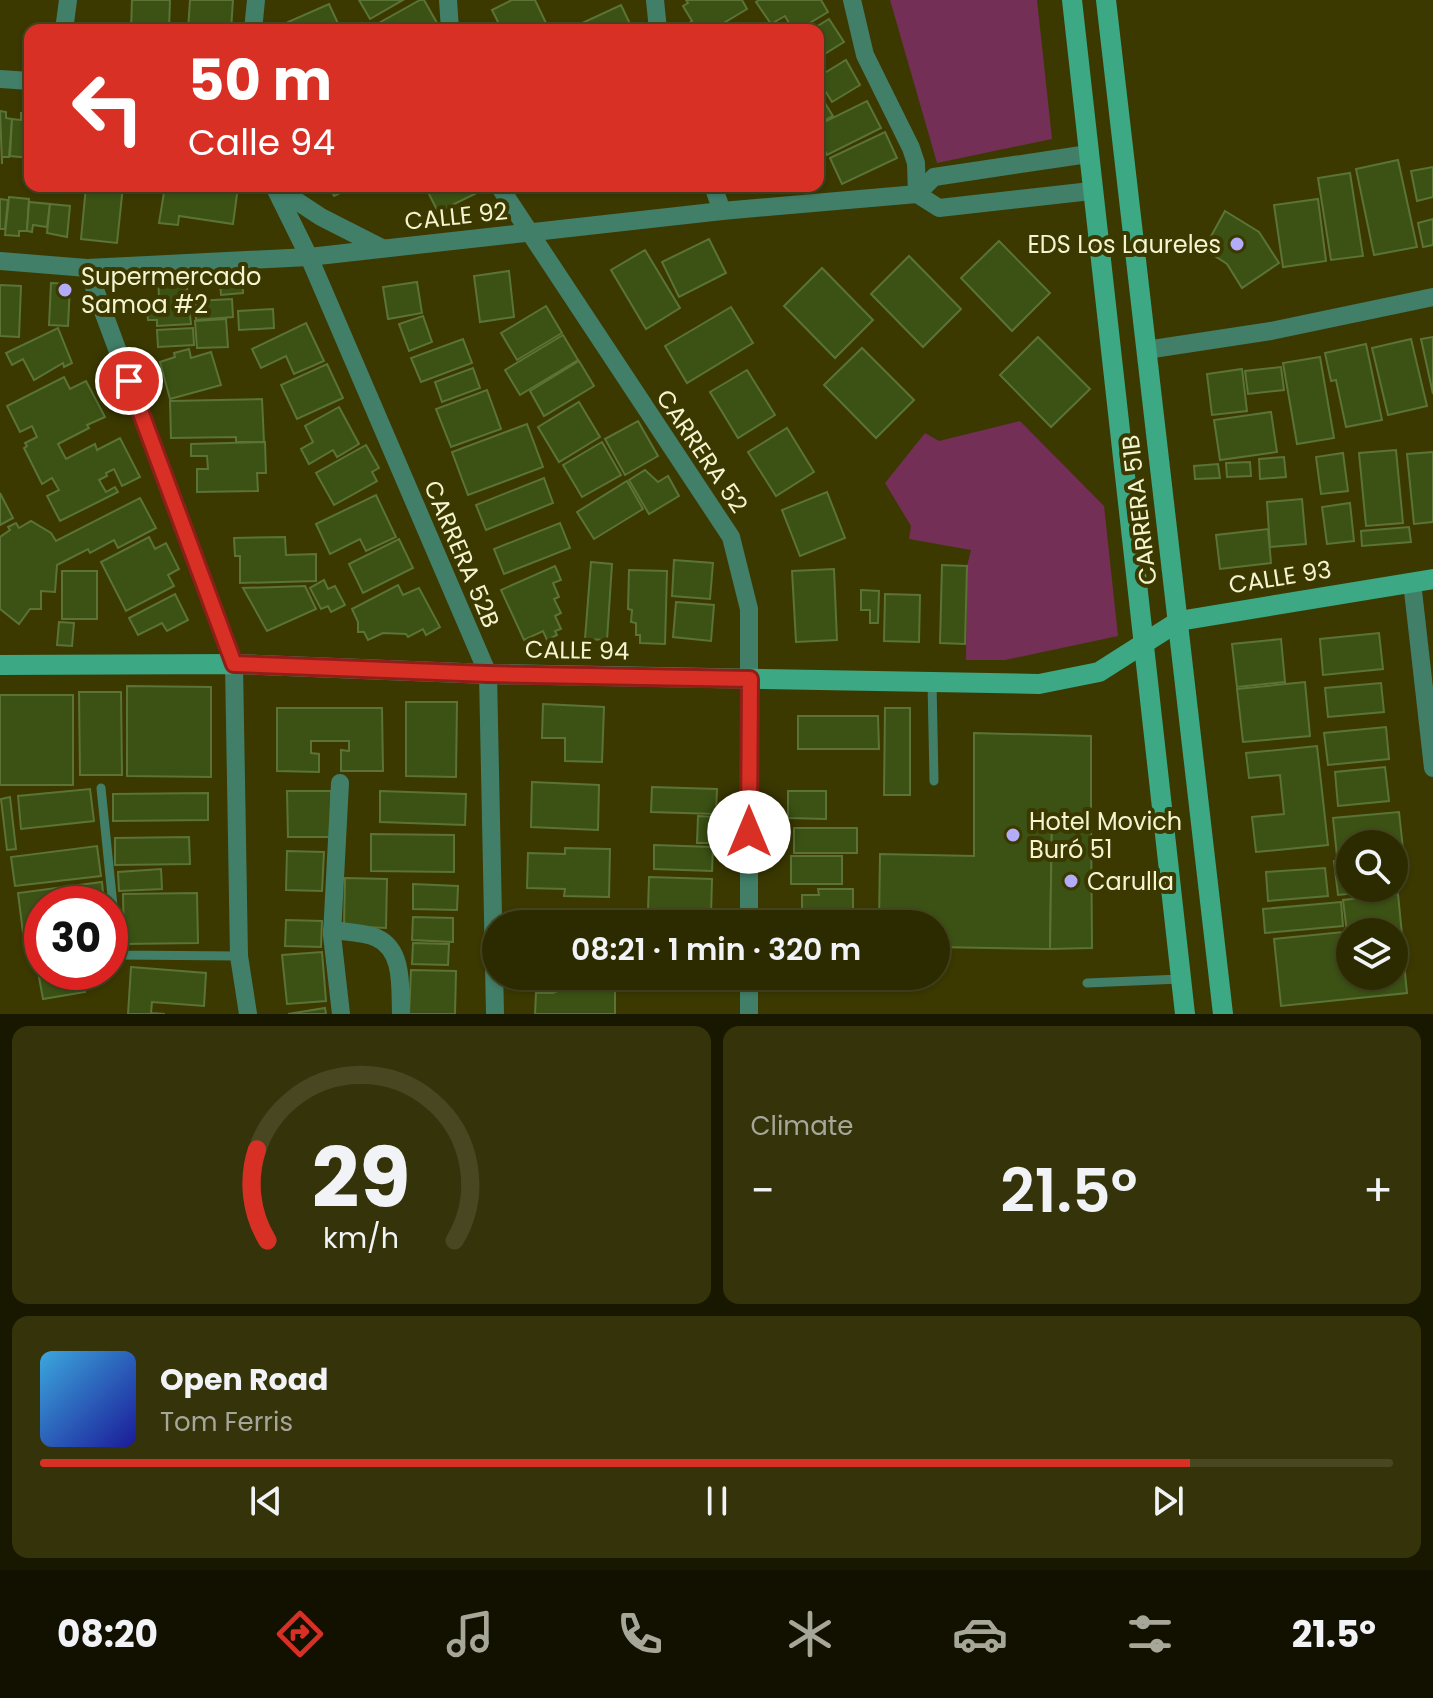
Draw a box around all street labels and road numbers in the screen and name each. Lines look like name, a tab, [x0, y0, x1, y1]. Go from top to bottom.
street label: CALLE 92	[403, 194, 509, 238]
street label: CARRERA 52	[649, 383, 755, 519]
street label: CARRERA 51B	[1113, 433, 1165, 587]
street label: CARRERA 52B	[416, 475, 508, 633]
street label: CALLE 93	[1226, 553, 1334, 601]
street label: CALLE 94	[525, 633, 629, 667]

